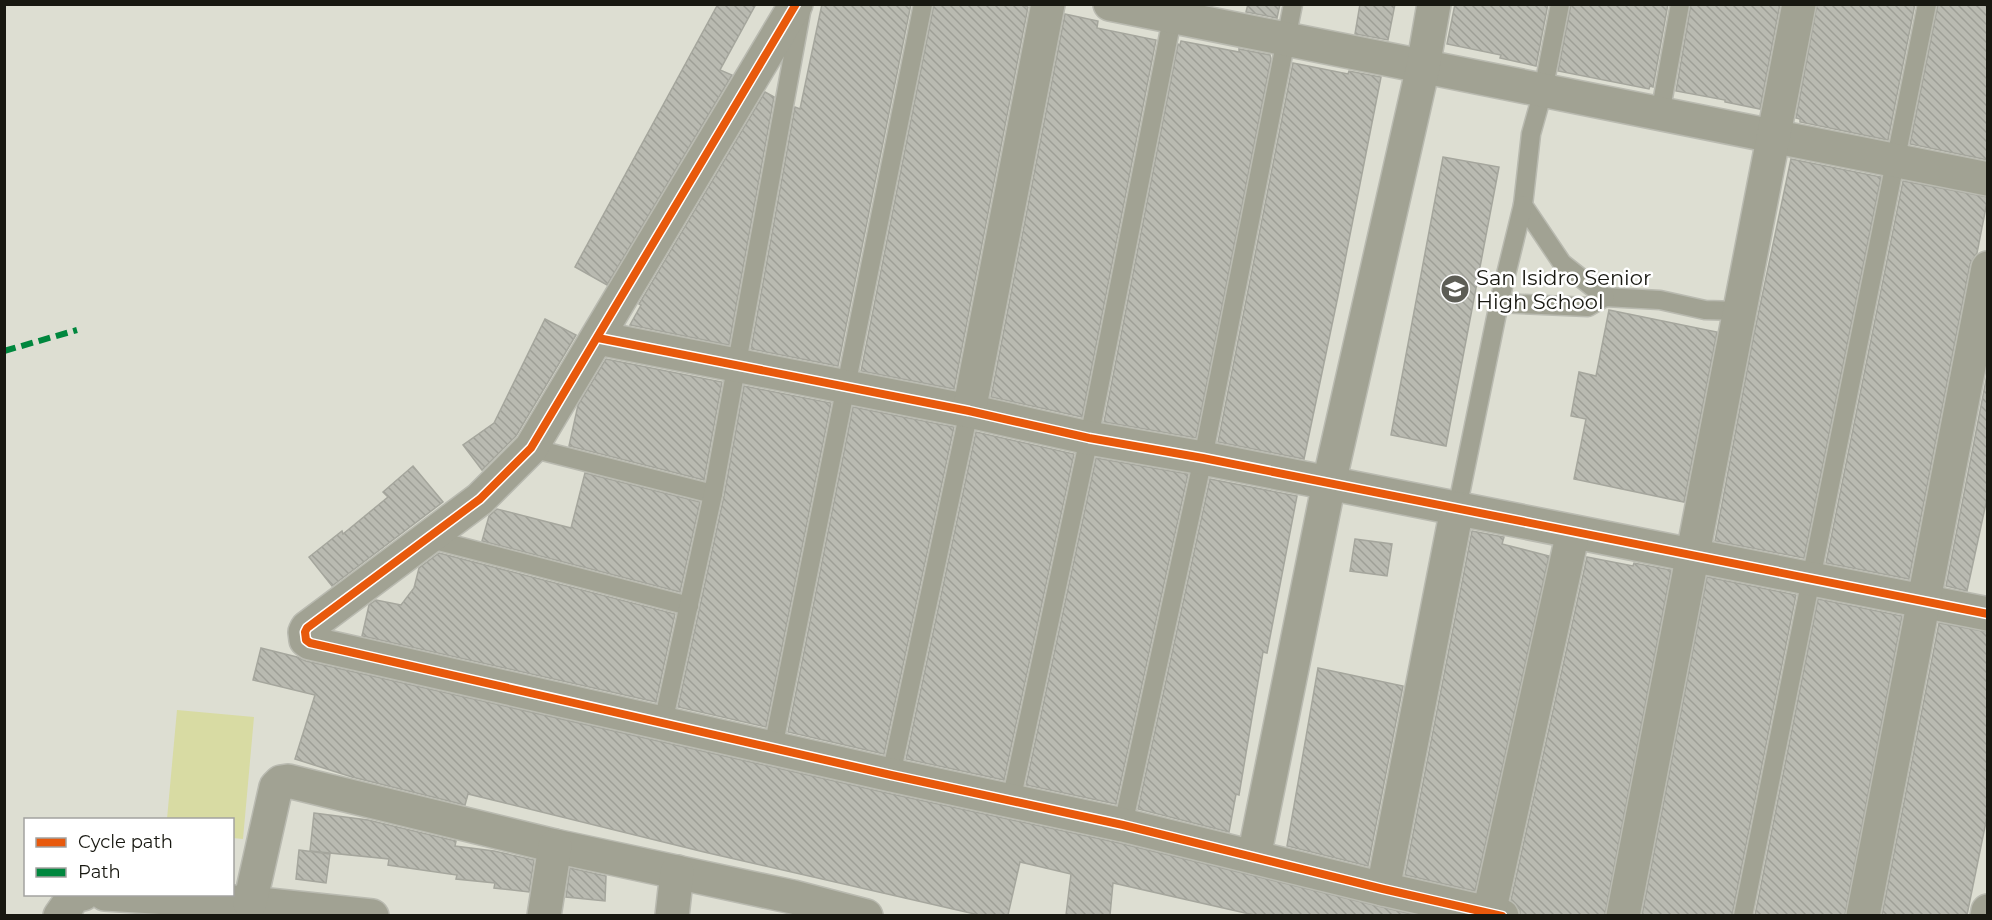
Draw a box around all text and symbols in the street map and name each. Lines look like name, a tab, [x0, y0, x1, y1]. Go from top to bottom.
place label: San Isidro Senior High School	[1476, 265, 1651, 314]
school or university icon: San Isidro Senior High School	[1439, 273, 1471, 305]
legend	[24, 818, 234, 896]
text: Cycle path	[78, 831, 173, 853]
text: Path	[78, 861, 121, 883]

